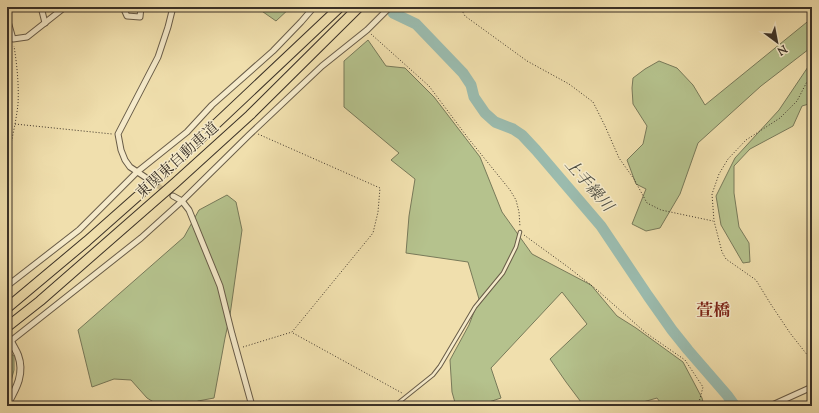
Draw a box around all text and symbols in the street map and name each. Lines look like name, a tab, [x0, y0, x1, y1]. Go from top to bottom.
north arrow	[757, 22, 797, 62]
text: N	[774, 40, 791, 59]
street label: 東関東自動車道	[132, 118, 224, 204]
water label: 上手繰川	[558, 154, 619, 219]
district label: 萱橋	[696, 300, 730, 324]

